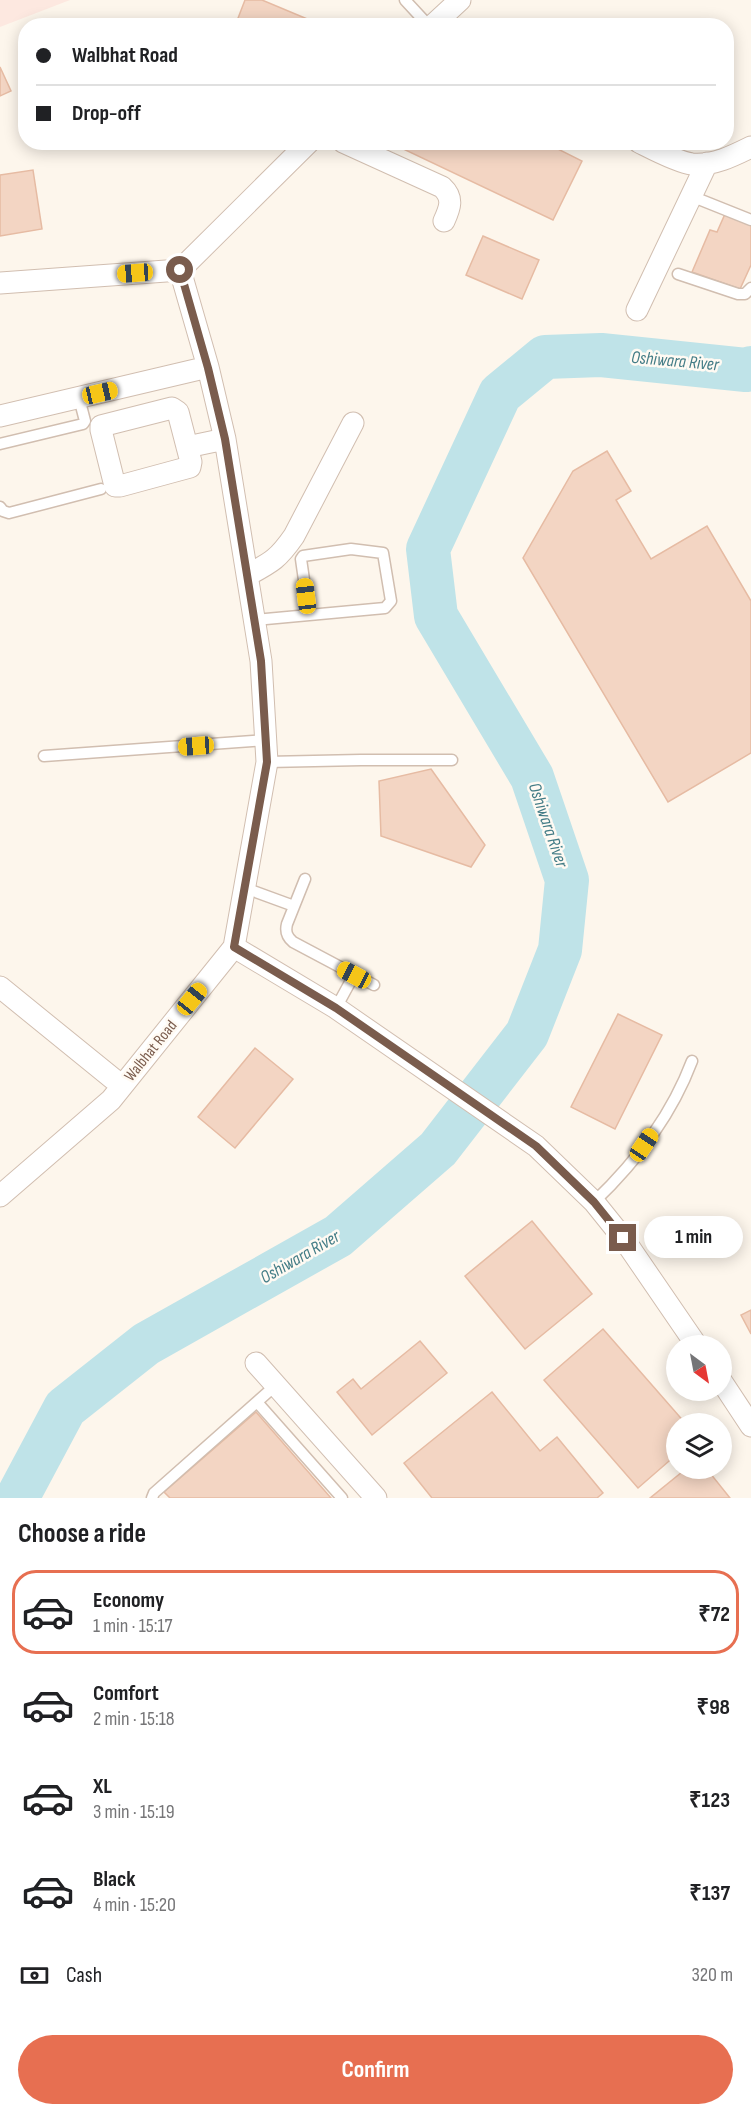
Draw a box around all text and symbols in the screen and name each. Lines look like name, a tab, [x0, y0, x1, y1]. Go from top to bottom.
text: Walbhat Road	[72, 42, 178, 69]
text: Drop-off	[72, 100, 141, 127]
route start	[166, 256, 193, 283]
car	[116, 263, 154, 283]
water label: Oshiwara River	[630, 347, 721, 375]
car	[80, 380, 120, 406]
car	[295, 577, 317, 615]
car	[177, 736, 215, 756]
water label: Oshiwara River	[524, 780, 573, 871]
car	[334, 959, 374, 991]
car	[174, 979, 210, 1019]
street label: Walbhat Road	[121, 1017, 181, 1085]
car	[626, 1125, 662, 1165]
callout: 1 min	[644, 1217, 743, 1259]
route end	[609, 1224, 636, 1251]
water label: Oshiwara River	[257, 1225, 344, 1288]
text: 1 min	[675, 1225, 712, 1249]
north arrow	[666, 1335, 732, 1401]
map controls	[666, 1335, 732, 1479]
button: layers	[666, 1413, 732, 1479]
text: Choose a ride	[18, 1518, 146, 1550]
icon: car	[21, 1585, 75, 1639]
text: Economy	[93, 1587, 164, 1614]
text: ₹72	[698, 1601, 730, 1628]
text: 1 min · 15:17	[93, 1614, 172, 1638]
icon: car	[21, 1678, 75, 1732]
text: Comfort	[93, 1680, 159, 1707]
text: ₹98	[697, 1694, 730, 1721]
text: 2 min · 15:18	[93, 1707, 174, 1731]
icon: car	[21, 1771, 75, 1825]
text: XL	[93, 1773, 112, 1800]
text: ₹123	[689, 1787, 730, 1814]
text: 3 min · 15:19	[93, 1800, 175, 1824]
icon: car	[21, 1864, 75, 1918]
text: Black	[93, 1866, 135, 1893]
text: ₹137	[689, 1880, 730, 1907]
text: 4 min · 15:20	[93, 1893, 176, 1917]
icon: cash	[18, 1959, 51, 1992]
text: Cash	[66, 1962, 102, 1989]
text: 320 m	[691, 1963, 733, 1987]
button: Confirm	[18, 2035, 733, 2104]

